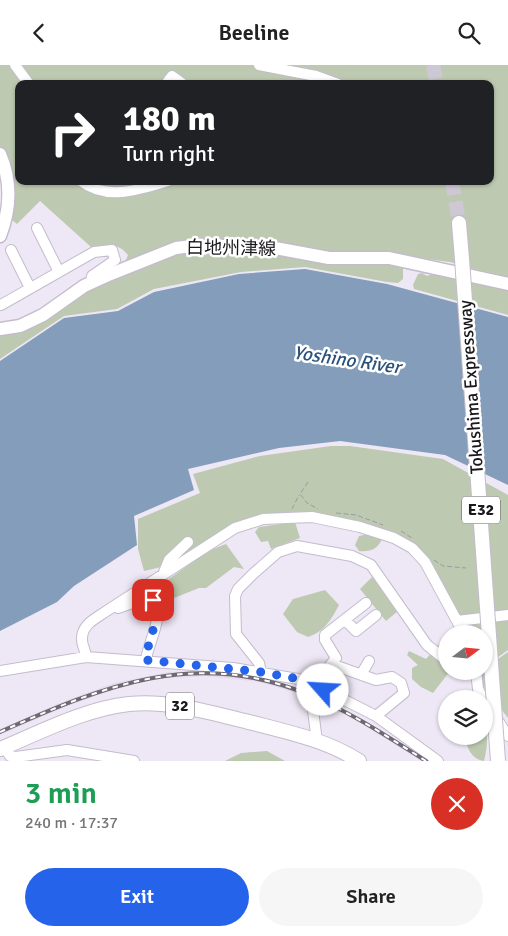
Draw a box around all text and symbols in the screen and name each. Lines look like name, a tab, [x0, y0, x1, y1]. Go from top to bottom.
icon: back	[25, 19, 53, 47]
text: Beeline	[218, 19, 290, 46]
icon: search	[455, 19, 483, 47]
text: 180 m	[123, 97, 216, 140]
icon: right	[40, 100, 105, 165]
text: Turn right	[123, 140, 215, 167]
street label: 白地州津線	[186, 236, 276, 260]
street label: Tokushima Expressway	[454, 299, 488, 475]
water label: Yoshino River	[292, 341, 405, 380]
road number: E32	[462, 497, 500, 523]
pin	[132, 579, 174, 621]
icon: arrive	[139, 586, 167, 614]
north arrow	[438, 625, 492, 680]
map controls	[438, 625, 493, 745]
position arrow	[296, 663, 348, 715]
button: layers	[438, 690, 493, 745]
road number: 32	[166, 692, 194, 719]
text: 3 min	[25, 775, 97, 812]
button: close	[431, 778, 483, 830]
text: 240 m · 17:37	[25, 813, 118, 833]
button: Exit	[25, 868, 249, 926]
button: Share	[259, 868, 483, 926]

